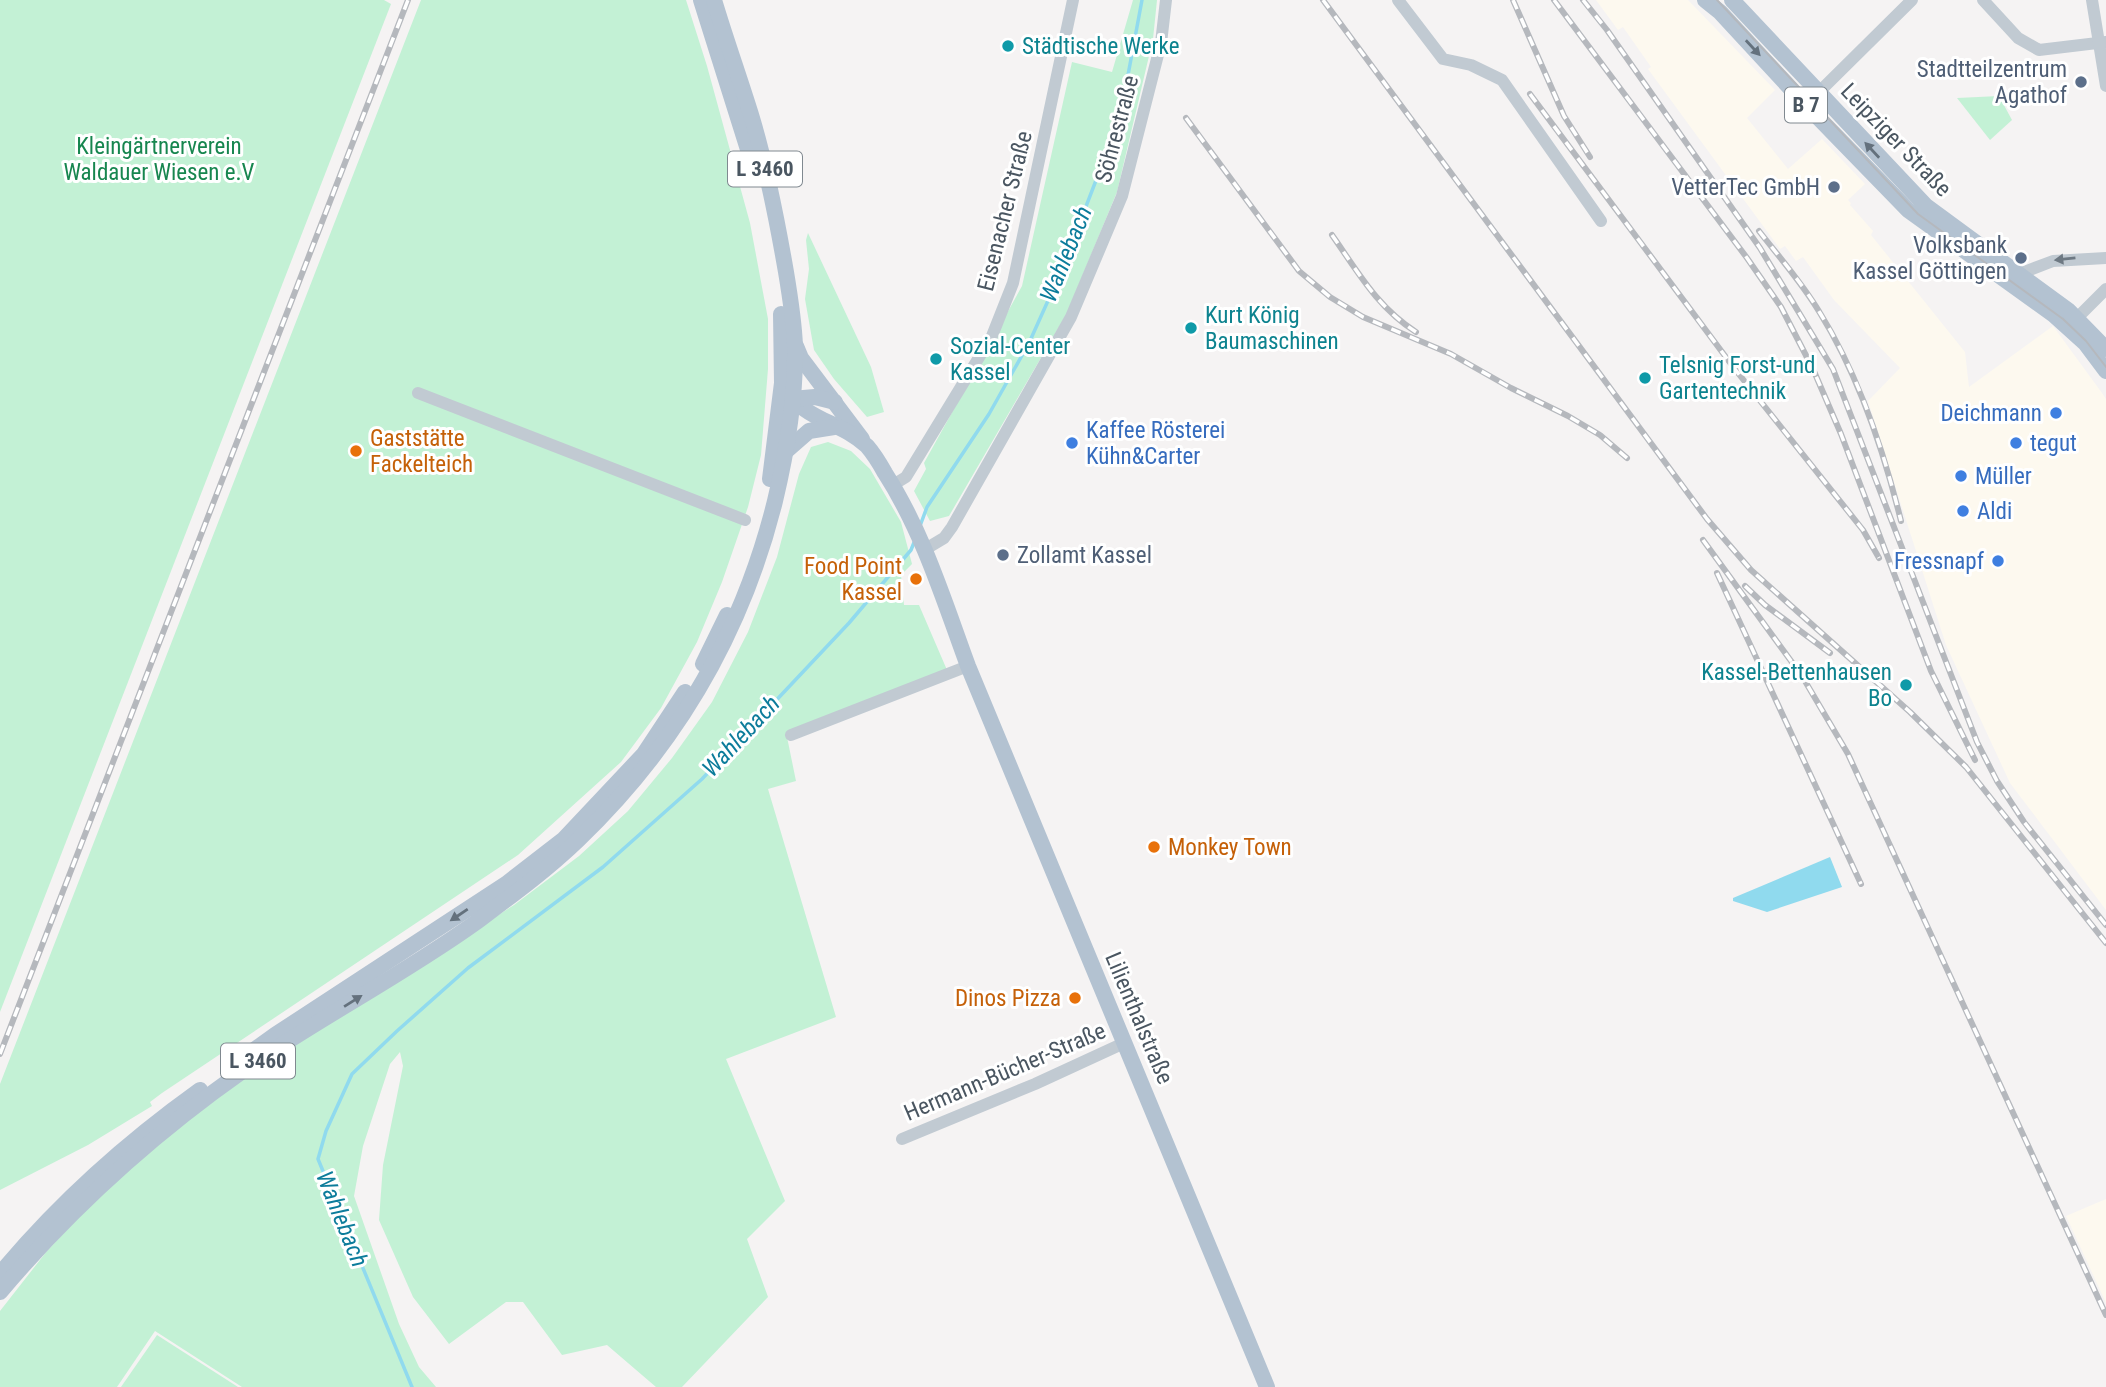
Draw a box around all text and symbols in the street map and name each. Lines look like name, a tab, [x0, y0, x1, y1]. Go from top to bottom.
place label: Städtische Werke	[1022, 33, 1179, 60]
marker: Städtische Werke	[1000, 38, 1016, 54]
one-way arrow	[1745, 39, 1761, 56]
place label: Stadtteilzentrum Agathof	[1917, 56, 2068, 109]
street label: Söhrestraße	[1090, 72, 1144, 186]
marker: Stadtteilzentrum Agathof	[2073, 74, 2089, 90]
street label: Leipziger Straße	[1835, 78, 1957, 202]
road number: B 7	[1785, 88, 1827, 122]
street label: Eisenacher Straße	[972, 128, 1038, 294]
park label: Kleingärtnerverein Waldauer Wiesen e.V	[63, 133, 255, 186]
one-way arrow	[1864, 141, 1880, 159]
road number: L 3460	[728, 152, 802, 186]
place label: VetterTec GmbH	[1671, 174, 1820, 201]
marker: VetterTec GmbH	[1826, 179, 1842, 195]
water label: Wahlebach	[1034, 202, 1098, 306]
place label: Volksbank Kassel Göttingen	[1853, 232, 2008, 285]
marker: Volksbank Kassel Göttingen	[2013, 250, 2029, 266]
one-way arrow	[2054, 254, 2076, 265]
place label: Kurt König Baumaschinen	[1205, 302, 1339, 355]
marker: Kurt König Baumaschinen	[1183, 320, 1199, 336]
place label: Sozial-Center Kassel	[950, 333, 1070, 386]
marker: Sozial-Center Kassel	[928, 351, 944, 367]
place label: Telsnig Forst-und Gartentechnik	[1659, 352, 1816, 405]
marker: Telsnig Forst-und Gartentechnik	[1637, 370, 1653, 386]
place label: Deichmann	[1940, 400, 2042, 427]
marker: Deichmann	[2048, 405, 2064, 421]
place label: Kaffee Rösterei Kühn&Carter	[1086, 417, 1225, 470]
place label: Gaststätte Fackelteich	[370, 425, 473, 478]
place label: tegut	[2030, 430, 2077, 457]
marker: Kaffee Rösterei Kühn&Carter	[1064, 435, 1080, 451]
marker: tegut	[2008, 435, 2024, 451]
marker: Gaststätte Fackelteich	[348, 443, 364, 459]
place label: Müller	[1975, 463, 2032, 490]
marker: Müller	[1953, 468, 1969, 484]
place label: Aldi	[1977, 498, 2012, 525]
marker: Aldi	[1955, 503, 1971, 519]
place label: Zollamt Kassel	[1017, 542, 1152, 569]
marker: Zollamt Kassel	[995, 547, 1011, 563]
place label: Fressnapf	[1894, 548, 1985, 575]
place label: Food Point Kassel	[804, 553, 902, 606]
marker: Fressnapf	[1990, 553, 2006, 569]
marker: Food Point Kassel	[908, 571, 924, 587]
place label: Kassel-Bettenhausen Bo	[1701, 659, 1892, 712]
marker: Kassel-Bettenhausen Bo	[1898, 677, 1914, 693]
water label: Wahlebach	[696, 690, 786, 782]
place label: Monkey Town	[1168, 834, 1292, 861]
marker: Monkey Town	[1146, 839, 1162, 855]
one-way arrow	[450, 908, 468, 922]
street label: Lilienthalstraße	[1099, 948, 1179, 1088]
place label: Dinos Pizza	[955, 985, 1061, 1012]
marker: Dinos Pizza	[1067, 990, 1083, 1006]
one-way arrow	[343, 994, 363, 1007]
street label: Hermann-Bücher-Straße	[900, 1017, 1110, 1127]
road number: L 3460	[221, 1044, 295, 1078]
water label: Wahlebach	[310, 1167, 374, 1271]

